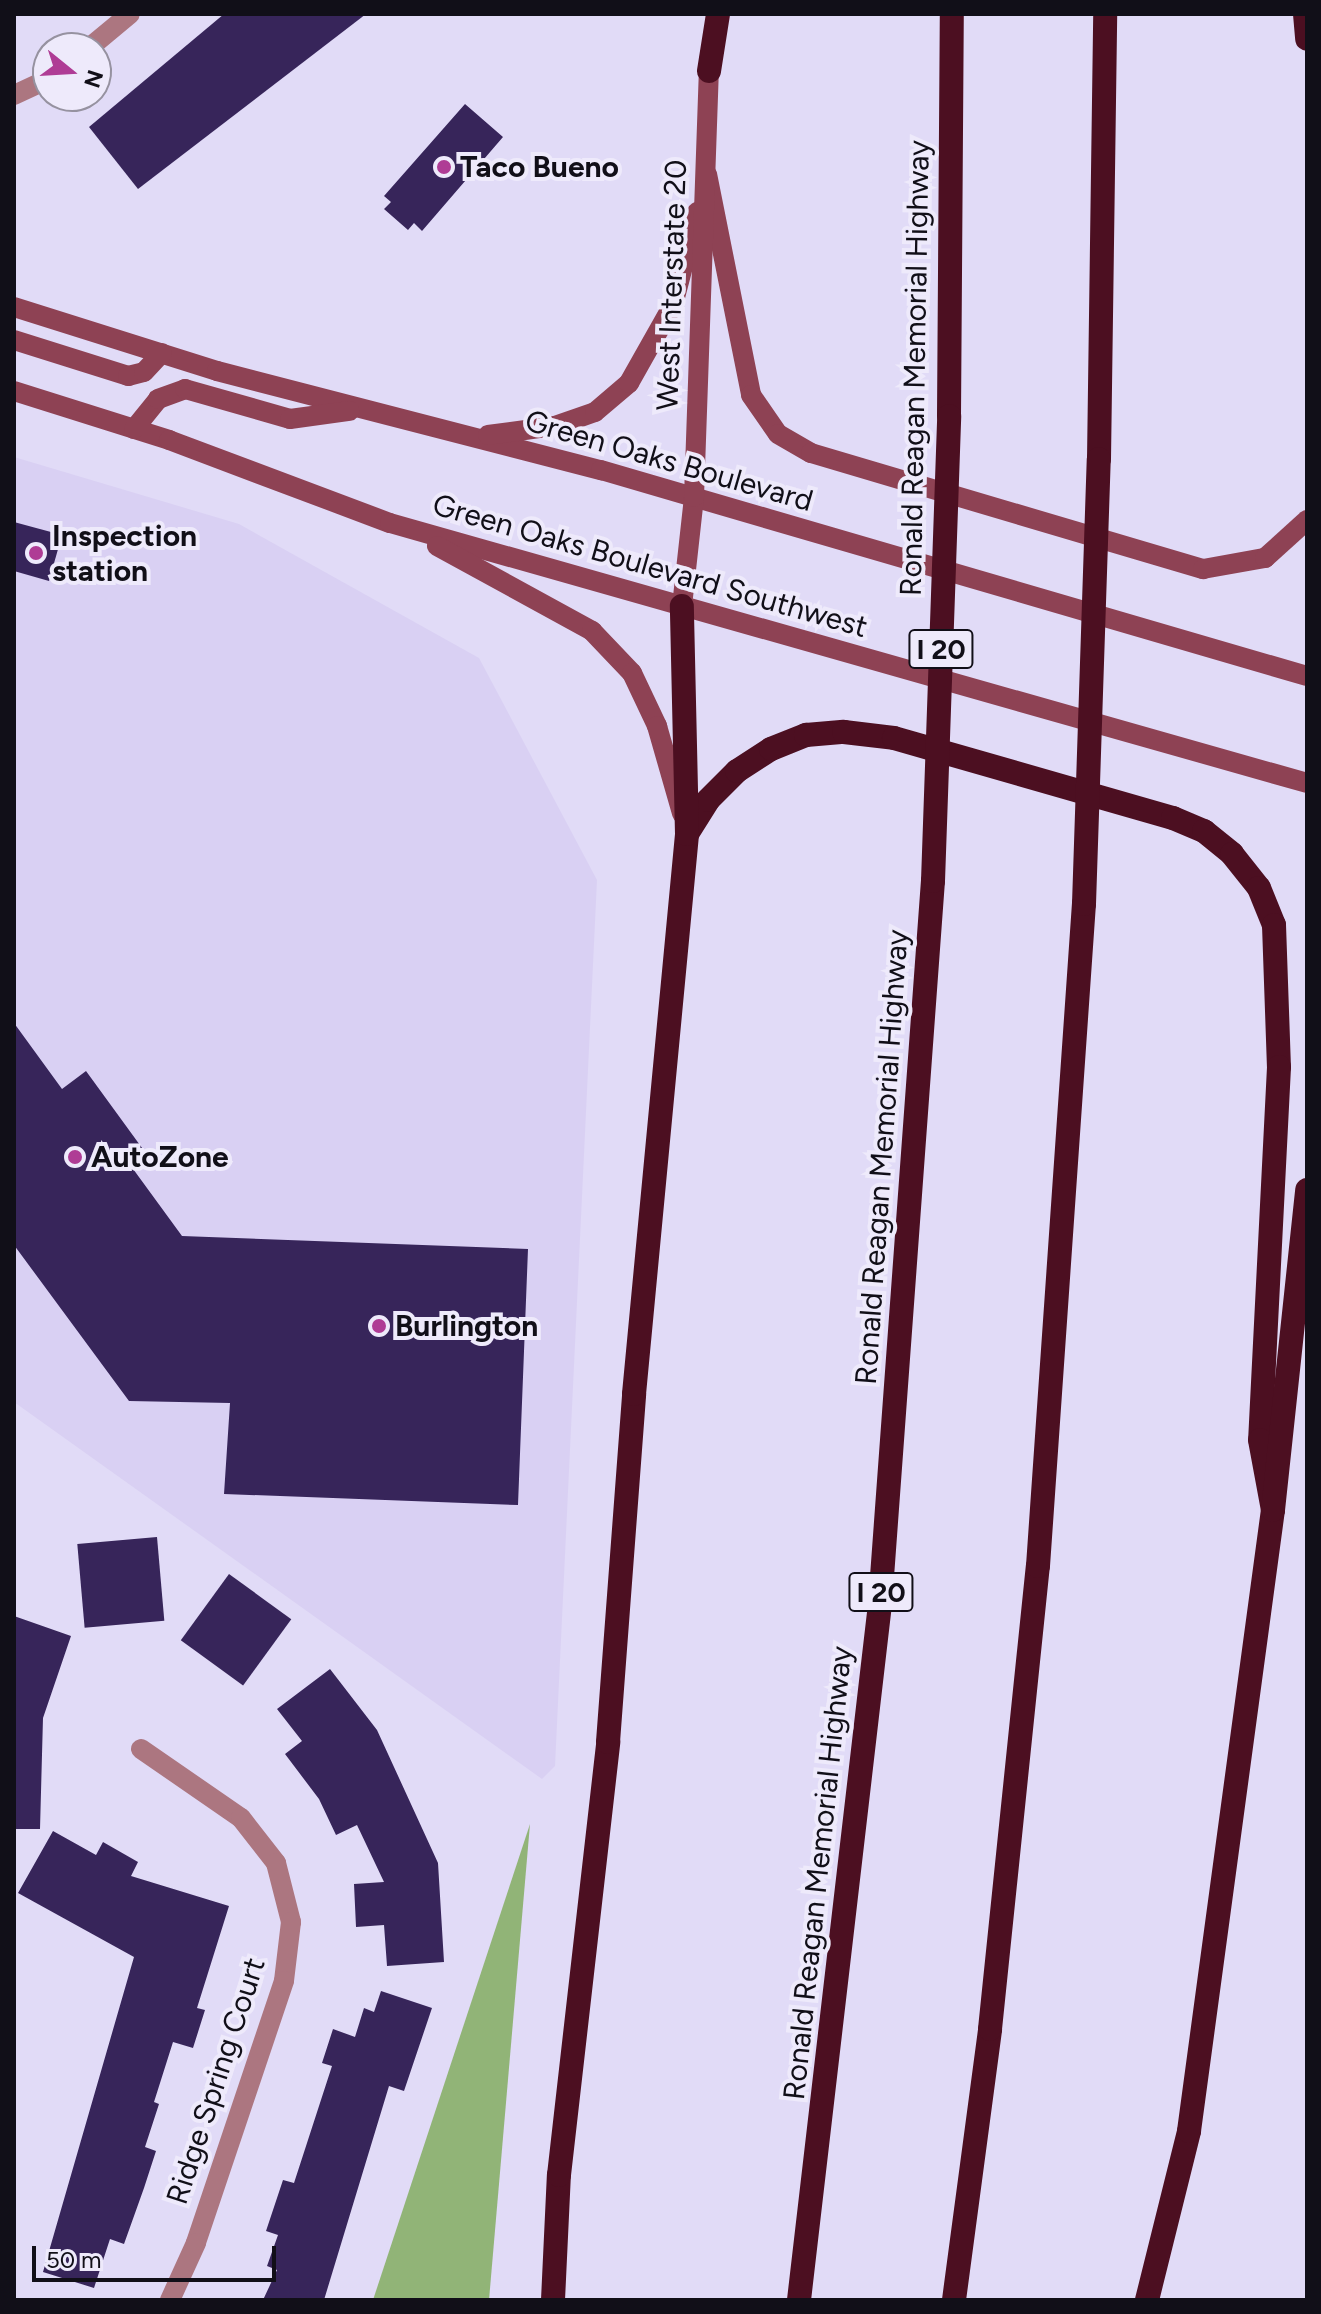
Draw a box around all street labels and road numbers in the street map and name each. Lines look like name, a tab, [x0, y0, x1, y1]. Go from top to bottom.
street label: Ronald Reagan Memorial Highway	[893, 140, 937, 596]
street label: West Interstate 20	[650, 159, 694, 411]
street label: Green Oaks Boulevard	[521, 403, 817, 519]
street label: Green Oaks Boulevard Southwest	[429, 487, 871, 645]
road number: I 20	[907, 625, 975, 673]
street label: Ronald Reagan Memorial Highway	[848, 928, 916, 1386]
road number: I 20	[847, 1568, 915, 1616]
street label: Ronald Reagan Memorial Highway	[776, 1644, 860, 2102]
street label: Ridge Spring Court	[159, 1953, 273, 2209]

